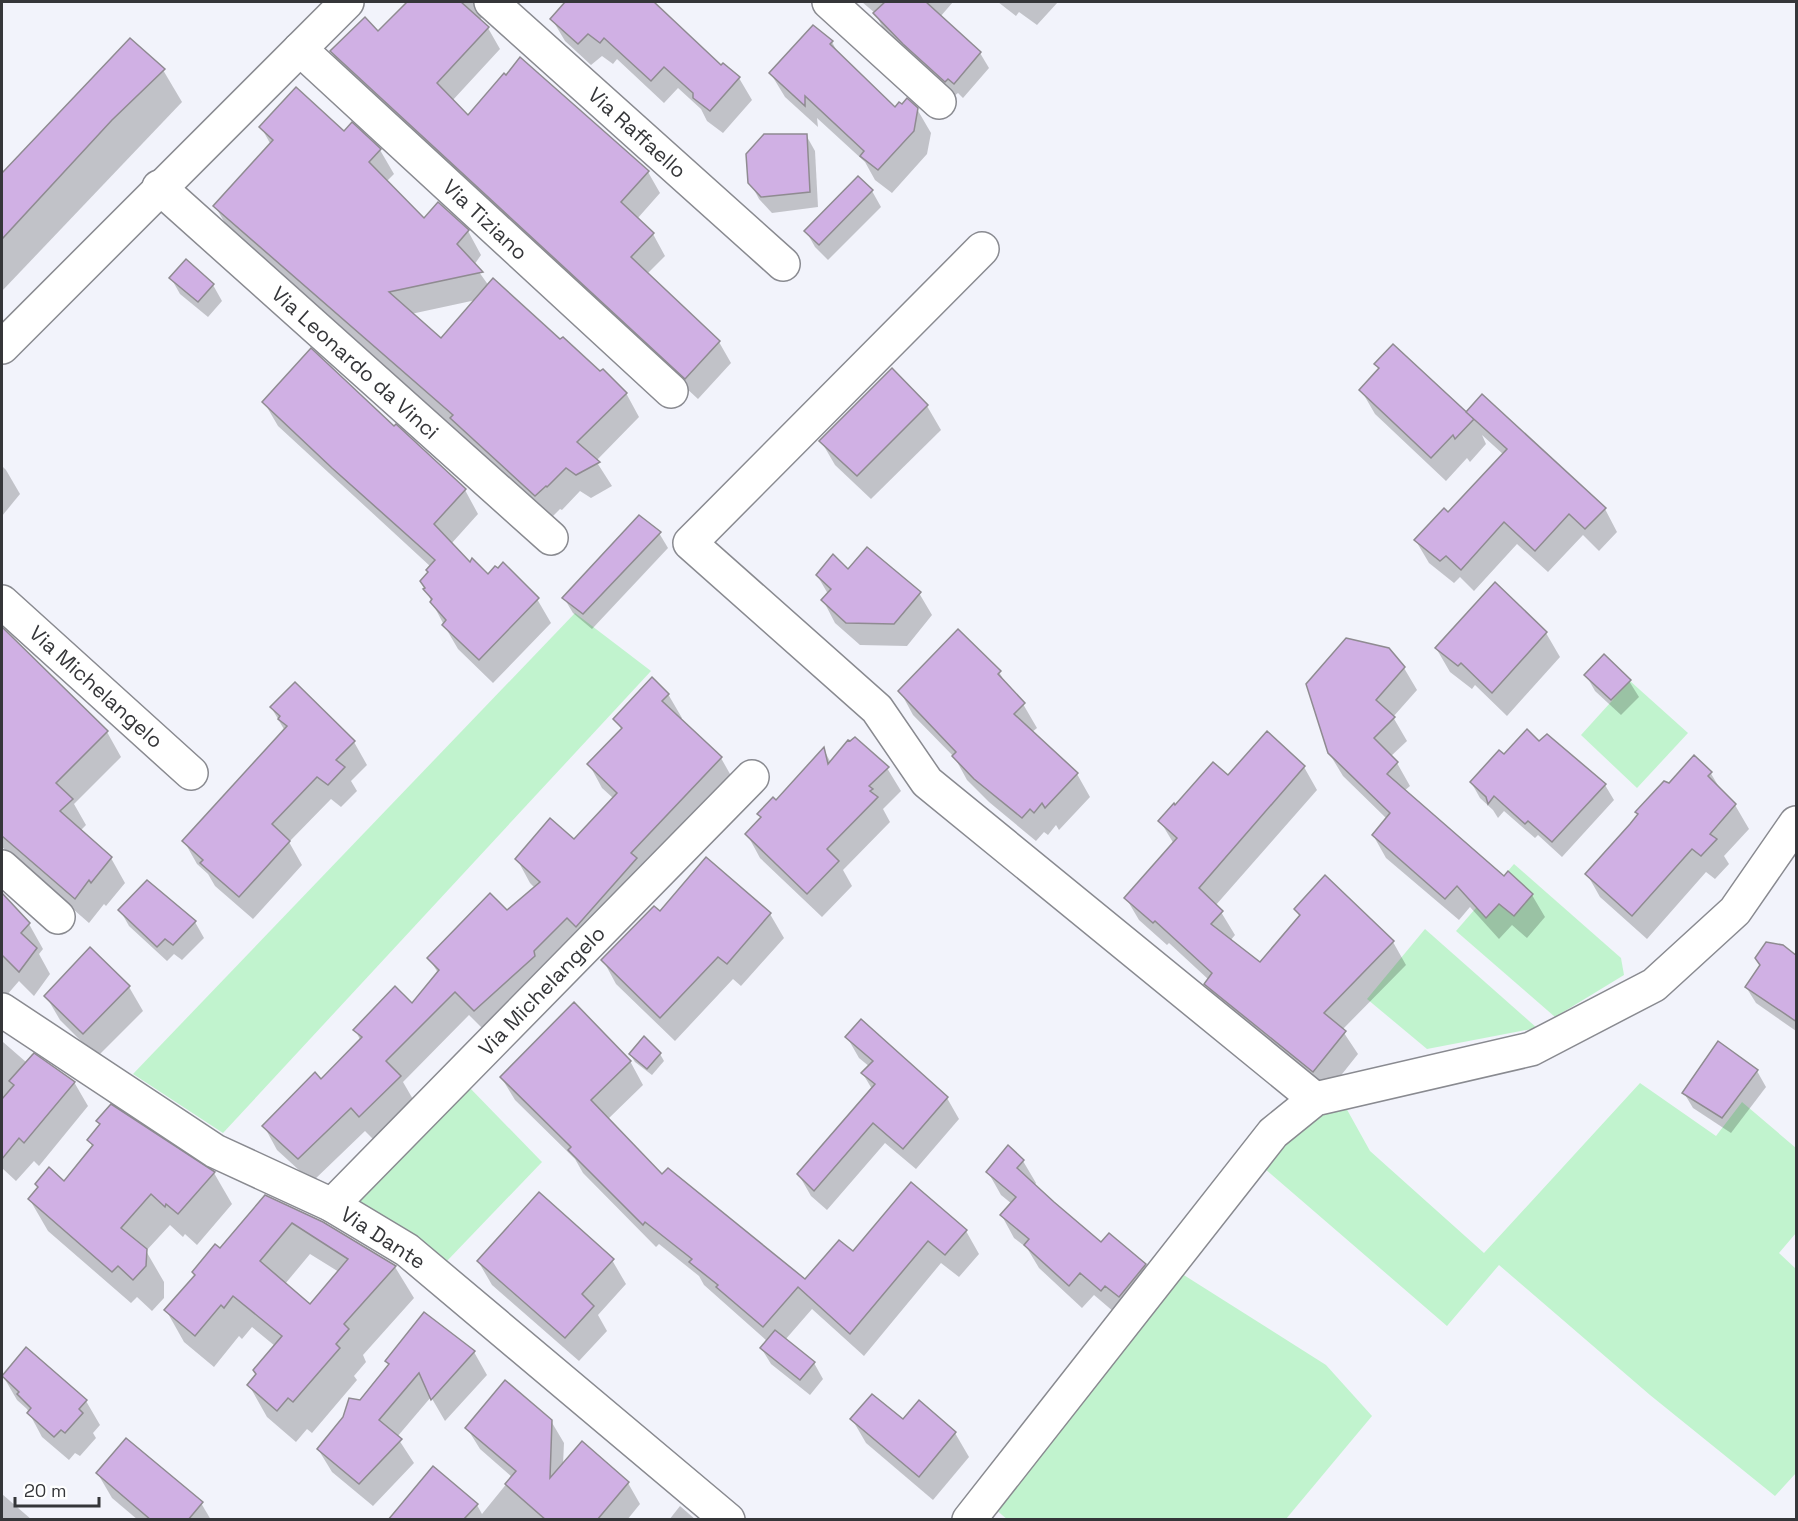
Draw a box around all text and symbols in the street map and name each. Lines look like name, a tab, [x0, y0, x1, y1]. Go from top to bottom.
street label: Via Raffaello	[582, 81, 692, 184]
street label: Via Tiziano	[437, 173, 533, 266]
street label: Via Leonardo da Vinci	[266, 280, 445, 445]
street label: Via Michelangelo	[24, 619, 169, 754]
street label: Via Michelangelo	[473, 920, 611, 1062]
street label: Via Dante	[336, 1200, 431, 1275]
scale bar	[15, 1470, 99, 1508]
text: 20 m	[24, 1479, 67, 1502]

